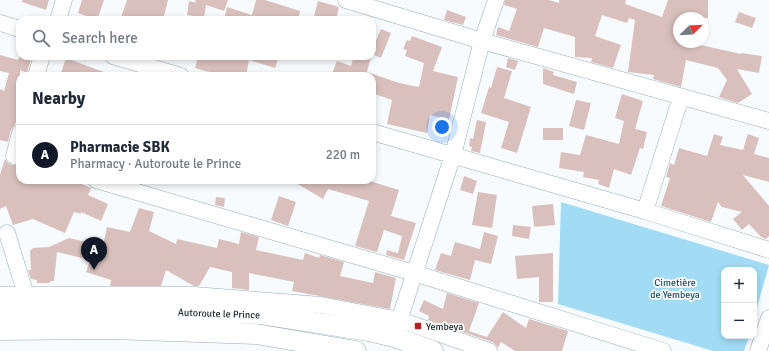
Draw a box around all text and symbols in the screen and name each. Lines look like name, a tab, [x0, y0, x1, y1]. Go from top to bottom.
north arrow	[673, 12, 709, 48]
search box	[16, 16, 376, 60]
icon: search	[30, 27, 52, 49]
text: Search here	[62, 29, 138, 47]
text: Nearby	[32, 88, 85, 109]
your location	[432, 117, 452, 137]
text: Pharmacie SBK	[70, 138, 170, 156]
text: A	[41, 147, 49, 163]
text: 220 m	[326, 147, 360, 163]
text: Pharmacy · Autoroute le Prince	[70, 156, 241, 172]
pin: A	[81, 237, 107, 270]
map controls	[721, 267, 757, 339]
button: +	[721, 267, 757, 303]
park label: Cimetière de Yembeya	[650, 277, 700, 301]
button: −	[721, 303, 757, 339]
street label: Autoroute le Prince	[178, 307, 260, 321]
marker: Yembeya	[413, 321, 423, 331]
place label: Yembeya	[426, 321, 463, 333]

